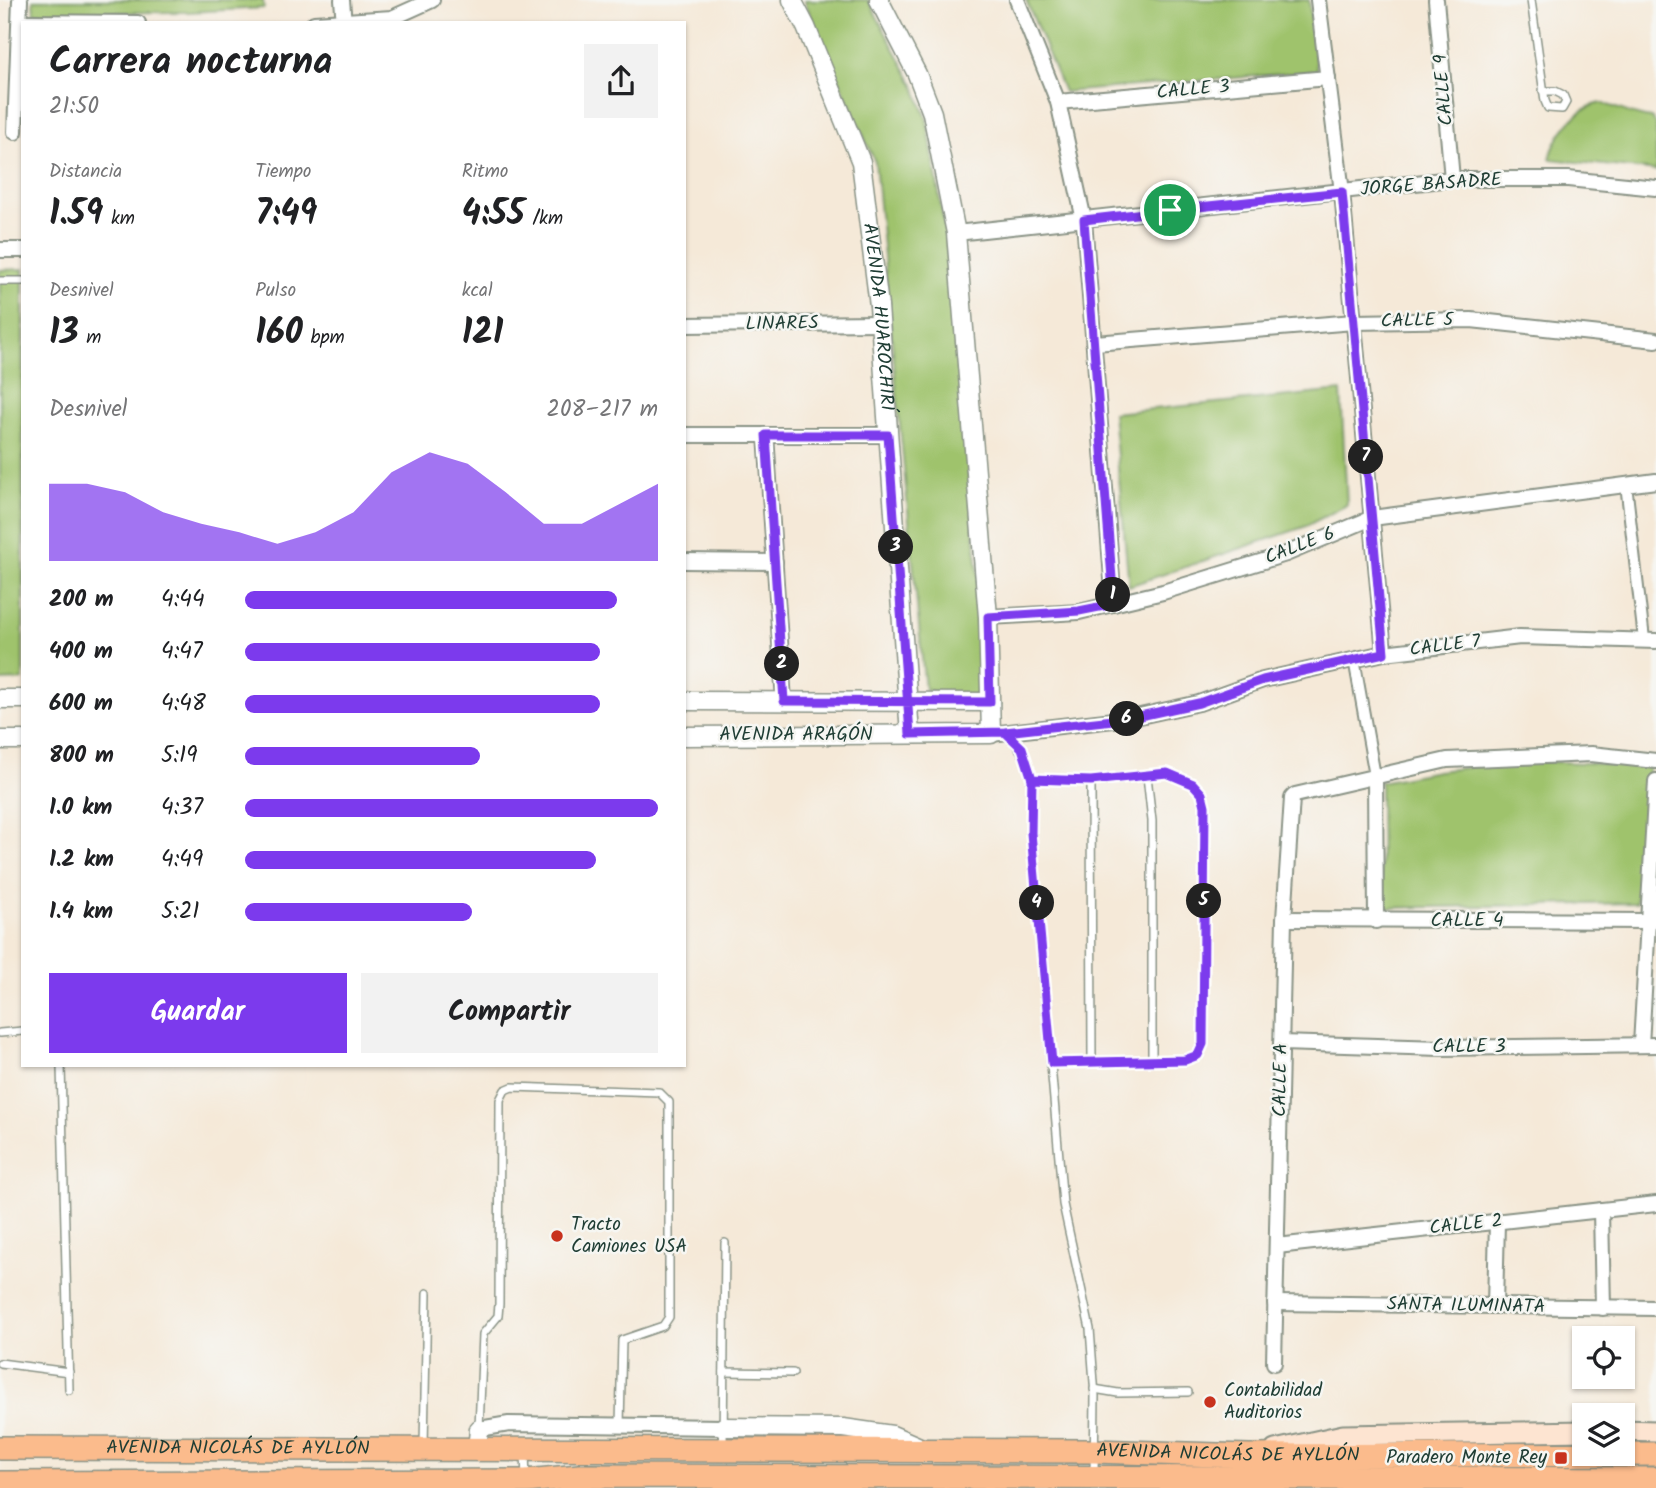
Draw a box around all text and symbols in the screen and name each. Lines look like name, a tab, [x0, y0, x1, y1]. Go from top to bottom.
text: Carrera nocturna	[49, 33, 332, 93]
button: share	[584, 44, 658, 118]
street label: CALLE 9	[1426, 53, 1462, 127]
street label: CALLE 3	[1155, 72, 1231, 108]
text: 21:50	[49, 89, 99, 125]
text: Distancia	[49, 157, 122, 187]
text: Tiempo	[255, 157, 311, 187]
text: Ritmo	[462, 157, 508, 187]
street label: JORGE BASADRE	[1359, 165, 1504, 205]
pin	[1140, 180, 1200, 240]
text: 1.59	[49, 187, 103, 243]
text: 7:49	[255, 187, 317, 243]
text: 4:55	[462, 187, 525, 243]
icon: arrive	[1151, 191, 1189, 229]
text: km	[103, 204, 135, 234]
text: /km	[525, 204, 563, 234]
street label: AVENIDA HUAROCHIRÍ	[854, 221, 902, 415]
text: Desnivel	[49, 276, 114, 306]
text: Pulso	[255, 276, 296, 306]
text: kcal	[462, 276, 493, 306]
street label: CALLE 5	[1380, 305, 1455, 337]
text: 13	[49, 306, 79, 362]
text: 160	[255, 306, 303, 362]
text: 121	[462, 306, 503, 362]
street label: LINARES	[745, 308, 819, 340]
text: m	[79, 323, 101, 353]
text: bpm	[303, 323, 345, 353]
text: Desnivel	[49, 392, 127, 428]
text: 208–217 m	[547, 392, 658, 428]
pin: 7	[1348, 440, 1384, 475]
text: 7	[1361, 441, 1370, 471]
street label: CALLE 6	[1261, 519, 1339, 573]
pin: 3	[878, 530, 914, 564]
text: 3	[890, 531, 901, 561]
pin: 1	[1096, 578, 1130, 612]
text: 1	[1110, 579, 1115, 609]
text: 200 m	[49, 582, 114, 618]
text: 4:44	[161, 582, 205, 618]
street label: CALLE 7	[1408, 627, 1483, 665]
text: 400 m	[49, 634, 113, 670]
text: 4:47	[161, 634, 203, 670]
pin: 2	[764, 646, 800, 682]
text: 2	[776, 648, 787, 678]
text: 600 m	[49, 686, 113, 722]
text: 4:48	[161, 686, 206, 722]
pin: 6	[1110, 702, 1144, 736]
text: 6	[1121, 703, 1132, 733]
street label: AVENIDA ARAGÓN	[719, 720, 873, 750]
text: 800 m	[49, 738, 114, 774]
text: 5:19	[161, 738, 197, 774]
text: 1.0 km	[49, 790, 112, 826]
text: 4:37	[161, 790, 203, 826]
text: 1.2 km	[49, 842, 114, 878]
text: 4:49	[161, 842, 203, 878]
pin: 5	[1186, 884, 1222, 918]
text: 5	[1199, 885, 1208, 915]
pin: 4	[1020, 886, 1054, 920]
text: 4	[1031, 887, 1042, 917]
text: 1.4 km	[49, 894, 113, 930]
text: 5:21	[161, 894, 200, 930]
street label: CALLE 4	[1431, 906, 1503, 936]
button: Guardar	[49, 973, 347, 1053]
button: Compartir	[361, 973, 658, 1053]
street label: CALLE 3	[1432, 1032, 1506, 1062]
street label: CALLE A	[1265, 1043, 1297, 1117]
street label: CALLE 2	[1428, 1206, 1504, 1244]
place label: Tracto Camiones USA	[571, 1210, 687, 1262]
marker: Tracto Camiones USA	[549, 1228, 565, 1244]
street label: SANTA ILUMINATA	[1387, 1290, 1545, 1322]
map controls	[1572, 1326, 1635, 1466]
button: locate	[1572, 1326, 1635, 1389]
place label: Contabilidad Auditorios	[1224, 1376, 1322, 1428]
marker: Contabilidad Auditorios	[1202, 1394, 1218, 1410]
button: layers	[1572, 1403, 1635, 1466]
street label: AVENIDA NICOLÁS DE AYLLÓN	[106, 1433, 370, 1464]
street label: AVENIDA NICOLÁS DE AYLLÓN	[1096, 1436, 1360, 1471]
place label: Paradero Monte Rey	[1386, 1443, 1548, 1473]
marker: Paradero Monte Rey	[1553, 1450, 1569, 1466]

